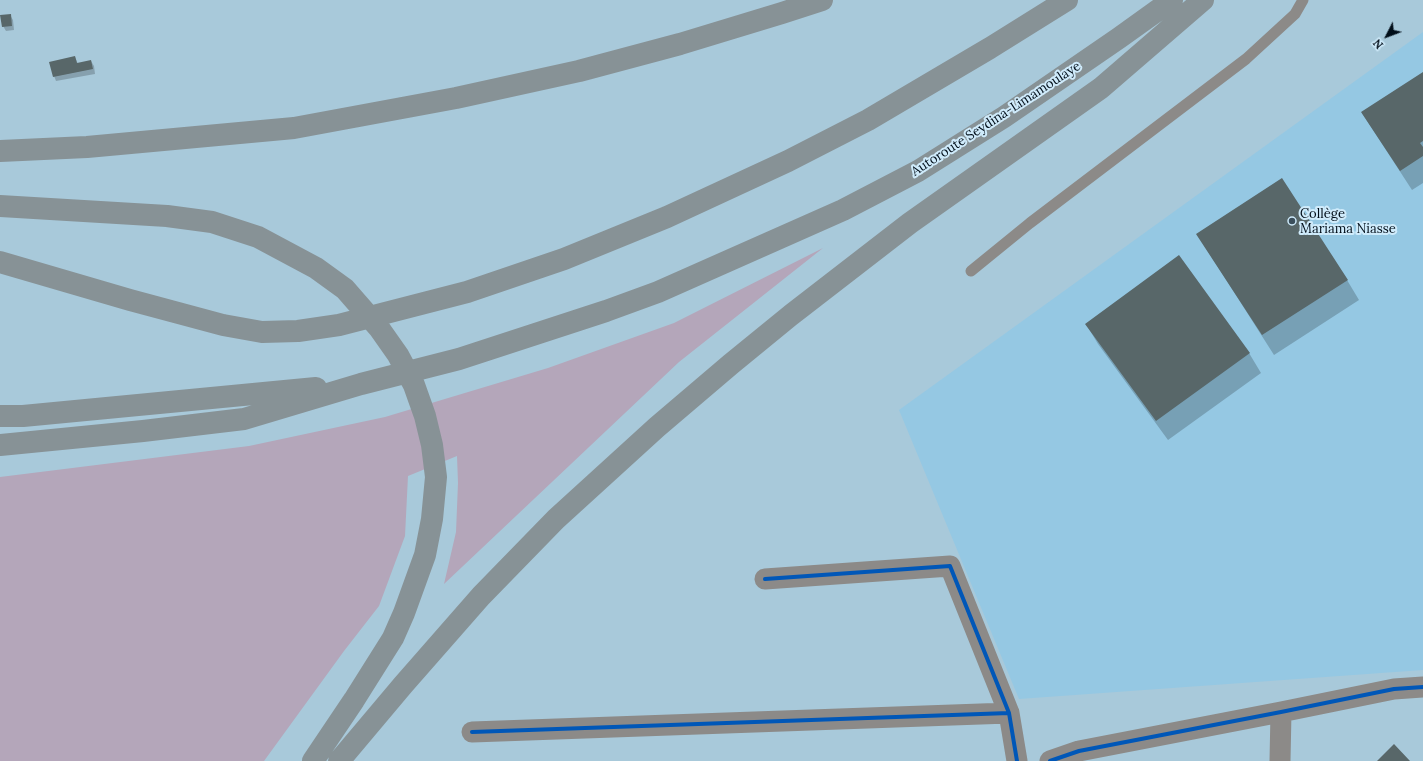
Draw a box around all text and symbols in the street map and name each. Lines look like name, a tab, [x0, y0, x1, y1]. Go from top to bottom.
north arrow	[1367, 16, 1407, 56]
text: N	[1370, 36, 1386, 52]
street label: Autoroute Seydina-Limamoulaye	[908, 58, 1084, 180]
place label: Collège Mariama Niasse	[1300, 206, 1396, 237]
marker: Collège Mariama Niasse	[1287, 216, 1297, 226]

